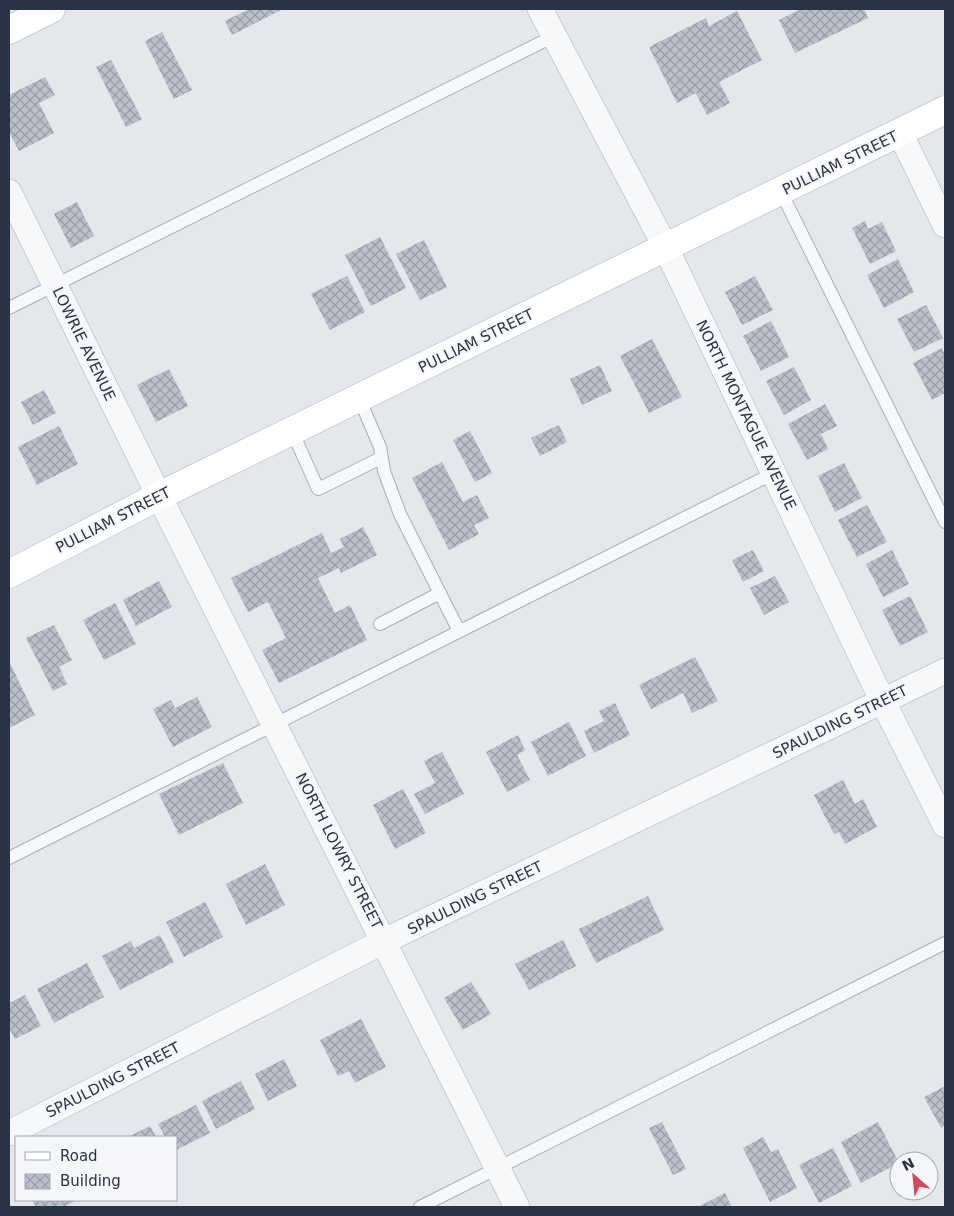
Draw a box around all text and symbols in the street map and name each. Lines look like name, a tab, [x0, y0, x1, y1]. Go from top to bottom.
street label: PULLIAM STREET	[779, 127, 901, 199]
street label: LOWRIE AVENUE	[49, 284, 119, 404]
street label: PULLIAM STREET	[415, 305, 537, 377]
street label: NORTH MONTAGUE AVENUE	[692, 317, 800, 513]
street label: PULLIAM STREET	[53, 483, 174, 557]
street label: SPAULDING STREET	[770, 681, 911, 763]
street label: NORTH LOWRY STREET	[292, 770, 387, 933]
street label: SPAULDING STREET	[405, 857, 546, 939]
street label: SPAULDING STREET	[43, 1038, 184, 1122]
legend	[15, 1136, 178, 1201]
text: Road	[60, 1147, 98, 1165]
north arrow	[889, 1151, 939, 1201]
text: N	[899, 1155, 917, 1174]
text: Building	[60, 1172, 121, 1190]

